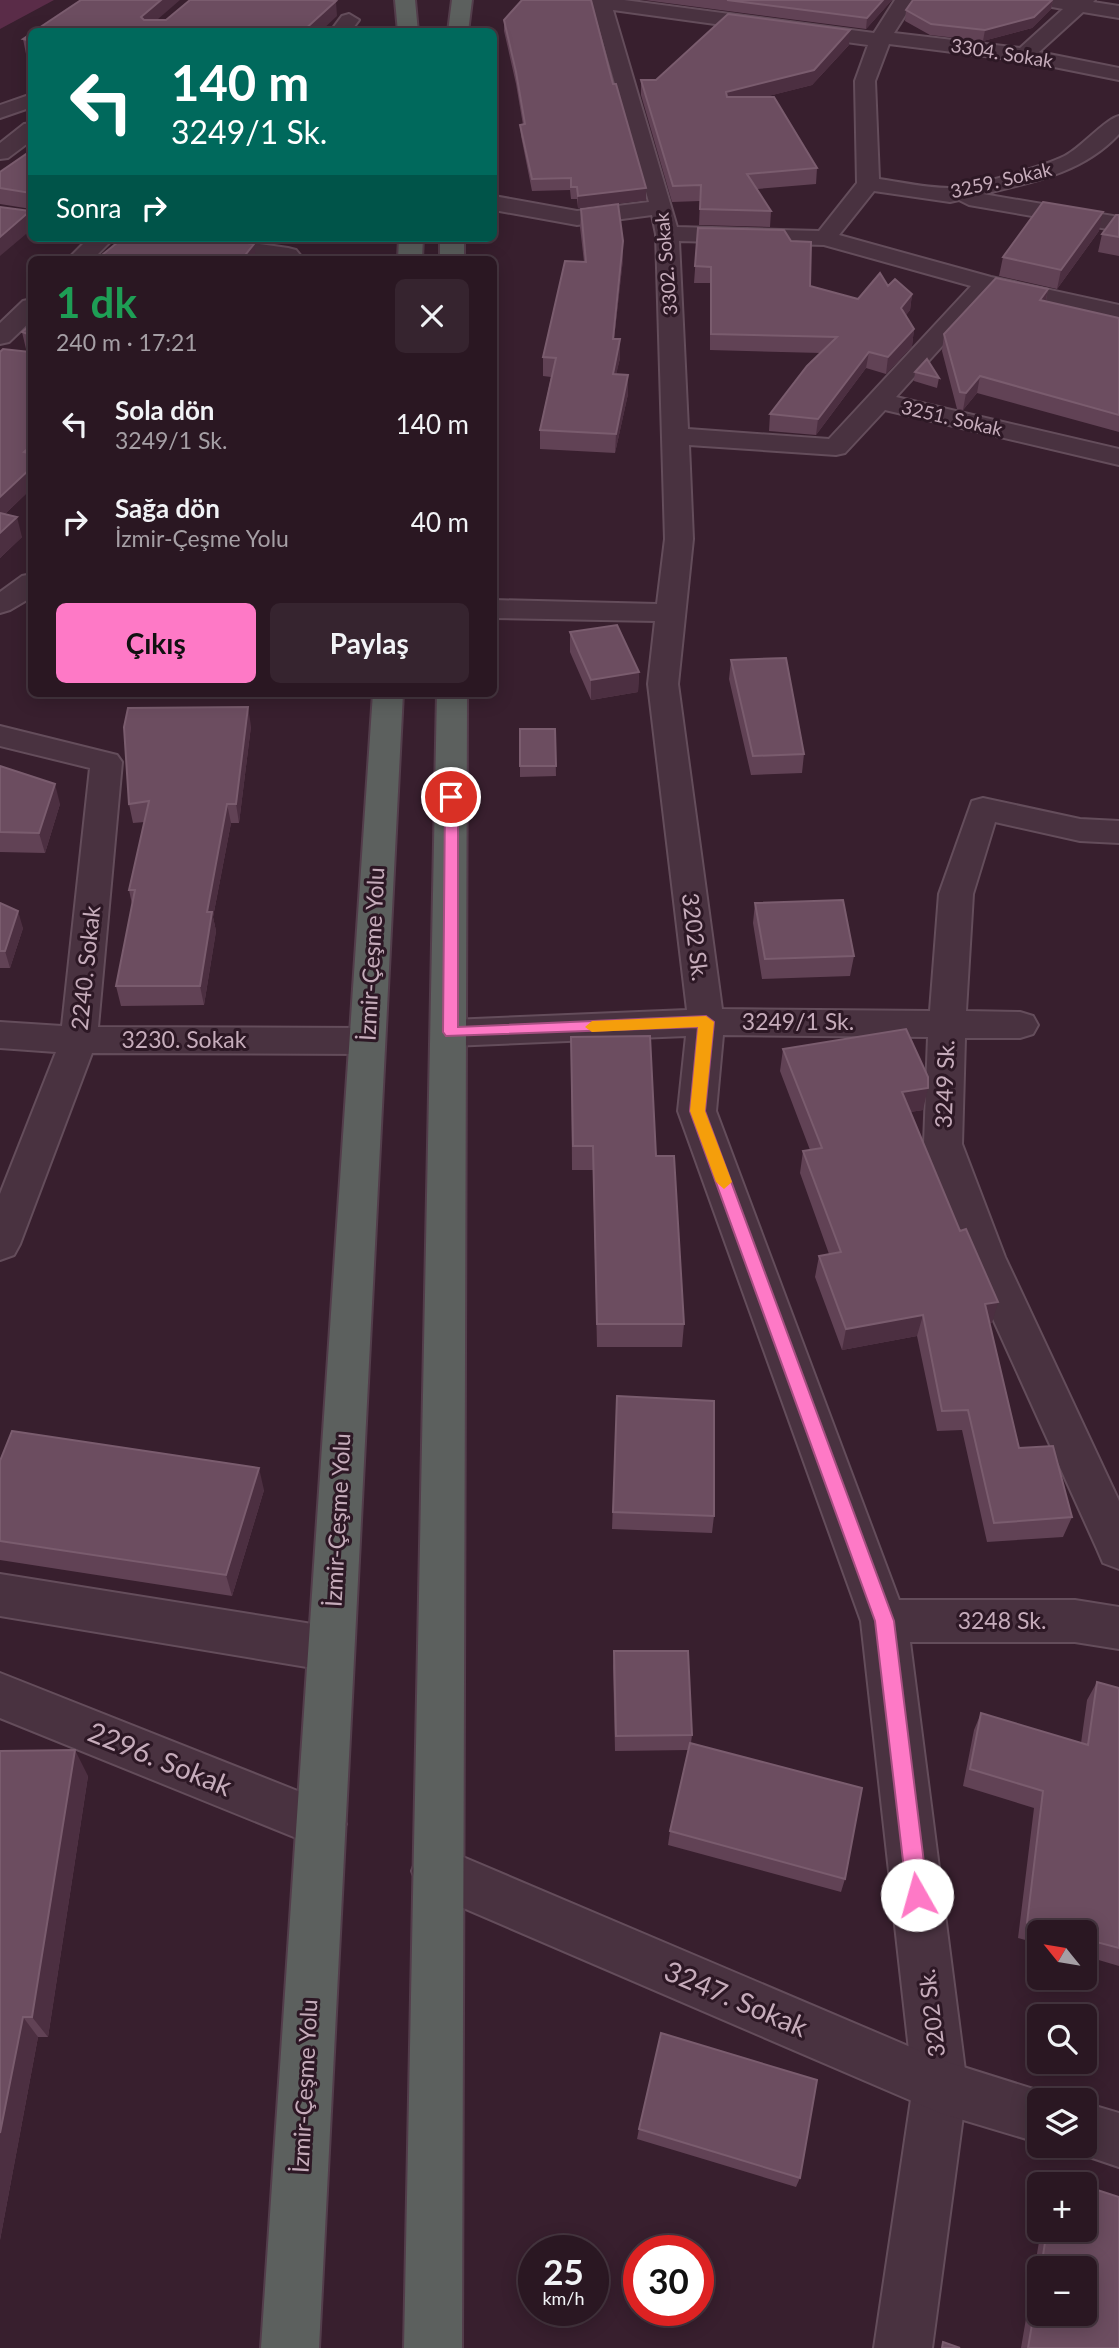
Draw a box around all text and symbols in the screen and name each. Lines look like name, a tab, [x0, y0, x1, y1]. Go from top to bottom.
street label: 3304. Sokak	[949, 33, 1055, 72]
text: 140 m	[171, 53, 309, 111]
icon: left	[56, 56, 147, 147]
text: 3249/1 Sk.	[171, 112, 327, 151]
street label: 3259. Sokak	[948, 157, 1054, 202]
icon: right	[135, 189, 173, 227]
text: Sonra	[56, 192, 121, 224]
street label: 3302. Sokak	[650, 211, 681, 316]
text: 1 dk	[56, 277, 137, 327]
button: close	[395, 279, 469, 353]
text: 240 m · 17:21	[56, 328, 198, 356]
text: Sola dön	[115, 394, 215, 426]
street label: 3251. Sokak	[899, 395, 1005, 440]
icon: left	[56, 405, 94, 443]
text: 140 m	[396, 408, 469, 440]
text: 3249/1 Sk.	[115, 426, 227, 454]
text: Sağa dön	[115, 492, 220, 524]
icon: right	[56, 503, 94, 541]
text: 40 m	[411, 506, 469, 538]
text: İzmir-Çeşme Yolu	[115, 524, 289, 552]
button: Çıkış	[56, 603, 256, 683]
button: Paylaş	[270, 603, 469, 683]
pin	[421, 767, 481, 827]
icon: arrive	[432, 778, 470, 816]
street label: İzmir-Çeşme Yolu	[352, 866, 390, 1042]
street label: 3202 Sk.	[677, 891, 715, 983]
street label: 2240. Sokak	[65, 904, 105, 1031]
street label: 3249/1 Sk.	[742, 1007, 854, 1035]
street label: 3230. Sokak	[122, 1025, 247, 1053]
street label: 3249 Sk.	[928, 1039, 960, 1129]
street label: İzmir-Çeşme Yolu	[318, 1432, 356, 1608]
street label: 3248 Sk.	[958, 1606, 1046, 1634]
street label: 2296. Sokak	[83, 1714, 238, 1803]
position arrow	[880, 1858, 954, 1932]
north arrow	[1027, 1920, 1097, 1990]
map controls	[1027, 1920, 1097, 2326]
street label: 3247. Sokak	[660, 1953, 814, 2044]
street label: 3202 Sk.	[912, 1967, 950, 2059]
street label: İzmir-Çeşme Yolu	[285, 1998, 323, 2174]
button: search	[1027, 2004, 1097, 2074]
button: layers	[1027, 2088, 1097, 2158]
button: +	[1027, 2172, 1097, 2242]
speed limit sign: 30	[623, 2235, 714, 2326]
text: 25	[543, 2250, 584, 2292]
button: −	[1027, 2256, 1097, 2326]
text: km/h	[542, 2287, 585, 2309]

